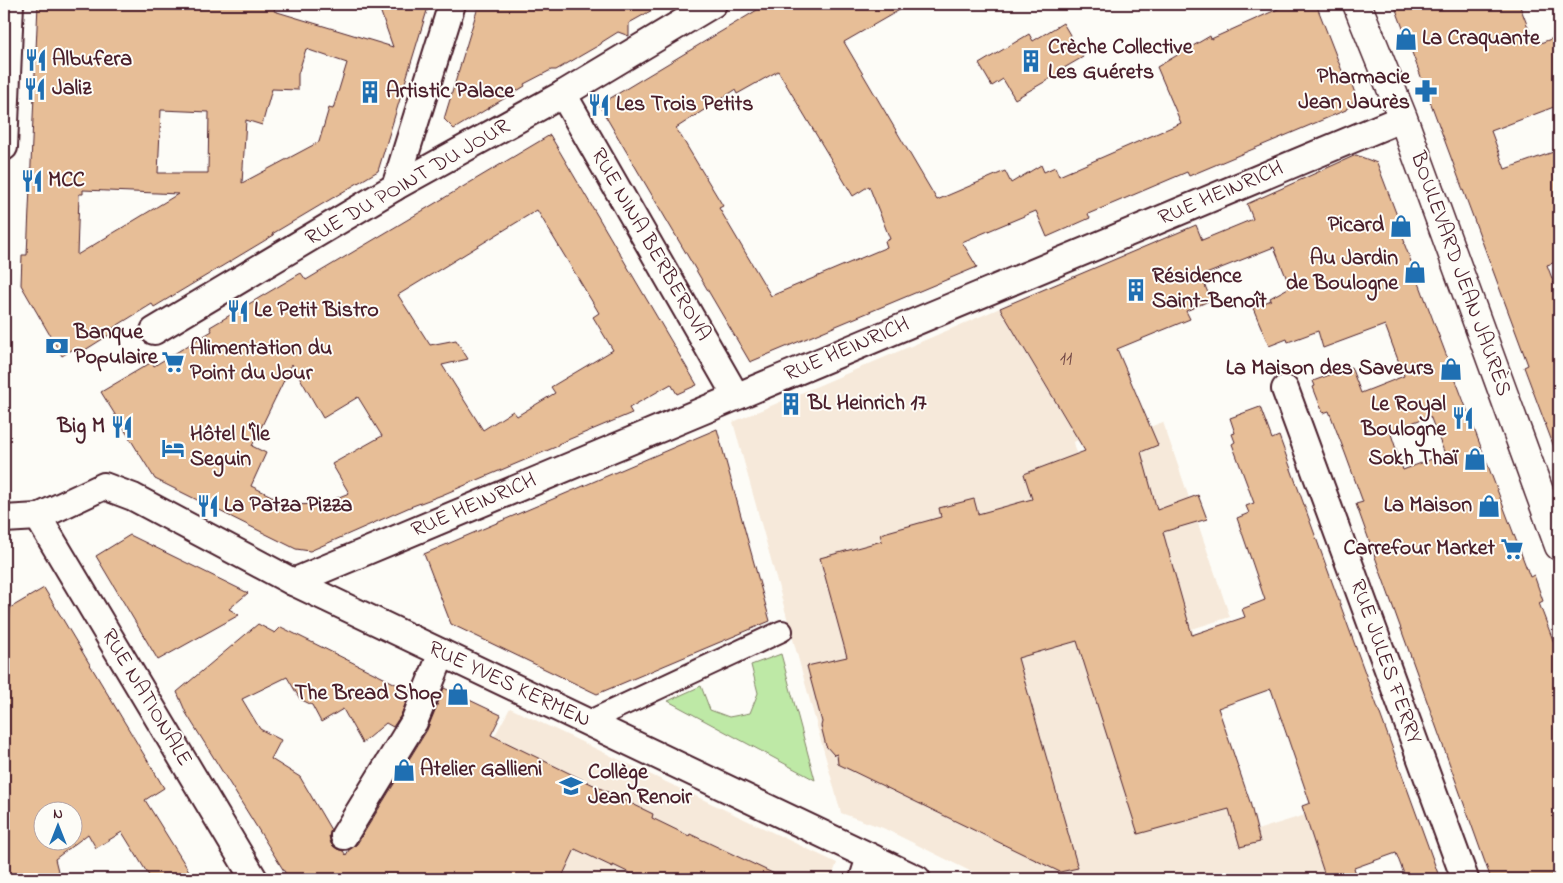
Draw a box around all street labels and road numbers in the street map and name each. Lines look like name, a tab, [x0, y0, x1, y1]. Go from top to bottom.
street label: RUE DU POINT DU JOUR	[300, 111, 517, 255]
street label: RUE NINA BERBEROVA	[582, 143, 718, 347]
street label: BOULEVARD JEAN JAURÈS	[1400, 146, 1519, 401]
street label: RUE HEINRICH	[1153, 153, 1289, 235]
street label: RUE HEINRICH	[779, 309, 915, 391]
street label: RUE HEINRICH	[406, 465, 542, 547]
street label: RUE JULES FERRY	[1340, 575, 1430, 749]
street label: RUE NATIONALE	[92, 623, 200, 773]
street label: RUE YVES KERMEN	[422, 633, 596, 737]

